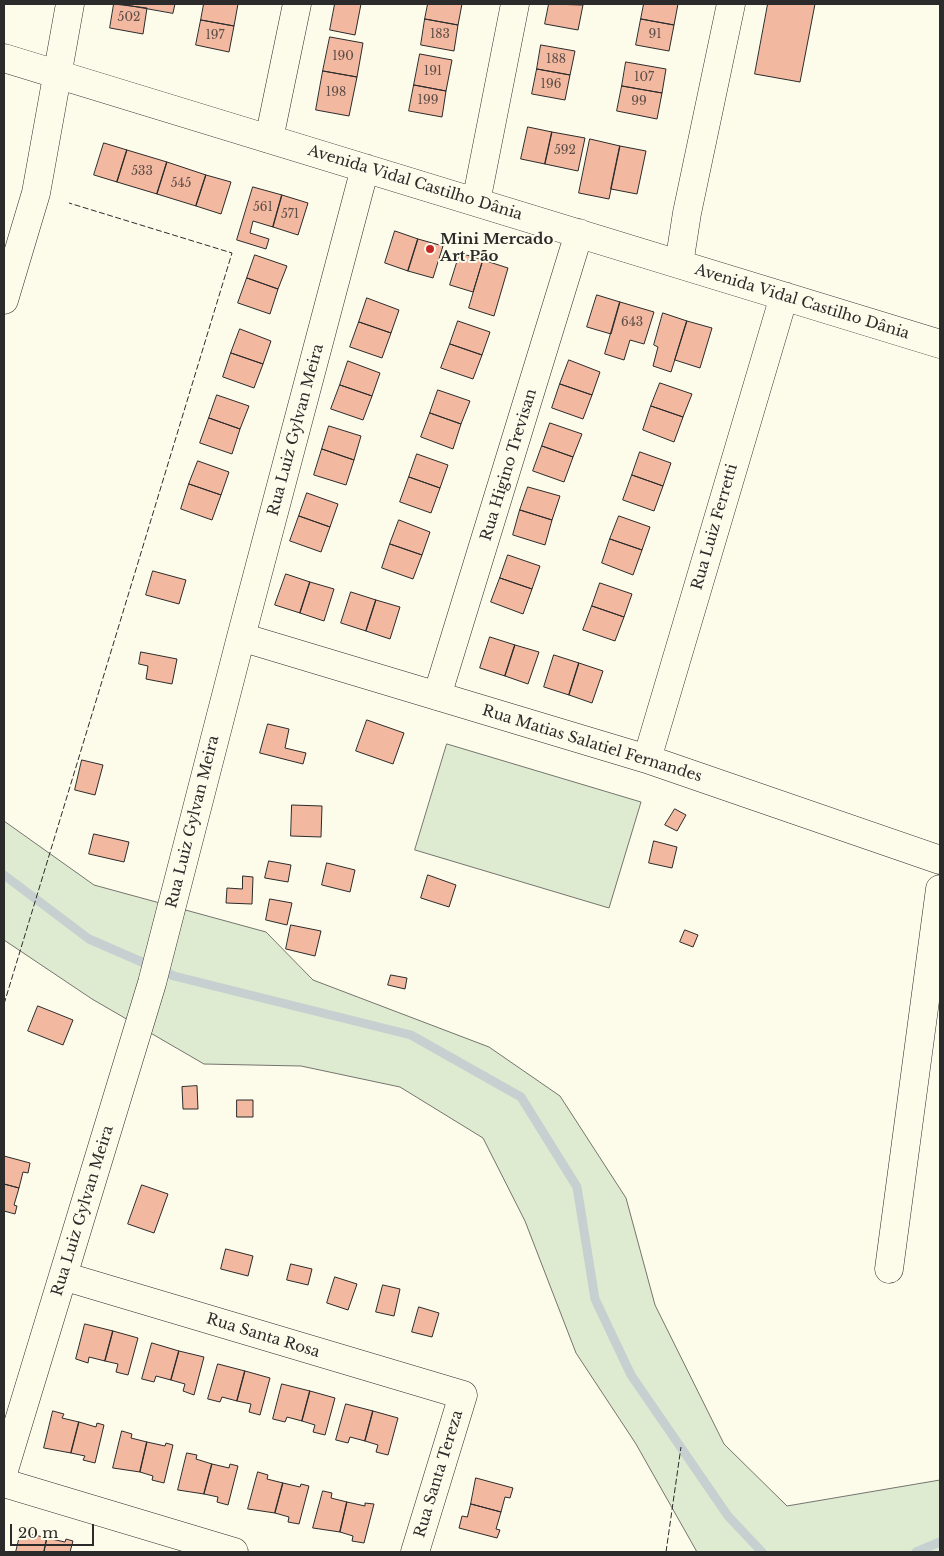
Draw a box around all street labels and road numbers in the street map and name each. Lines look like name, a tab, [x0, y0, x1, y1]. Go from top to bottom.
street label: Avenida Vidal Castilho Dânia	[306, 142, 524, 224]
street label: Avenida Vidal Castilho Dânia	[693, 261, 911, 343]
street label: Rua Luiz Gylvan Meira	[264, 342, 328, 518]
street label: Rua Higino Trevisan	[477, 387, 541, 543]
street label: Rua Luiz Ferretti	[688, 462, 742, 592]
street label: Rua Matias Salatiel Fernandes	[480, 702, 704, 786]
street label: Rua Luiz Gylvan Meira	[163, 734, 223, 910]
street label: Rua Luiz Gylvan Meira	[48, 1124, 118, 1298]
street label: Rua Santa Rosa	[204, 1310, 322, 1362]
street label: Rua Santa Tereza	[411, 1408, 467, 1540]

